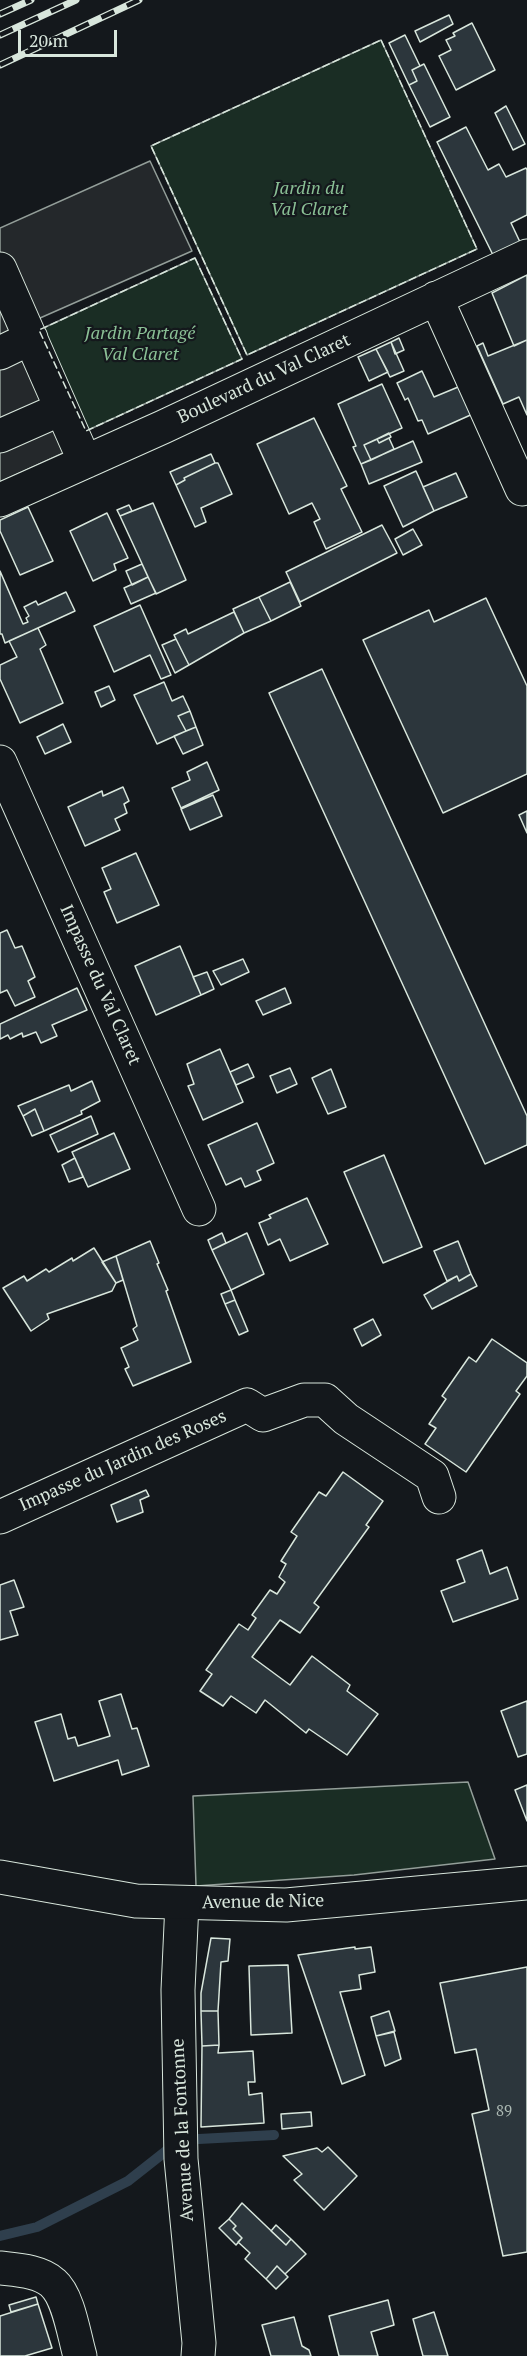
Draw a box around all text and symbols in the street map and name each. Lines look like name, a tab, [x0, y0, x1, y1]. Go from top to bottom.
scale bar	[21, 18, 120, 56]
text: 20 m	[29, 28, 68, 52]
park label: Jardin du Val Claret	[270, 178, 348, 220]
park label: Jardin Partagé Val Claret	[85, 323, 195, 366]
street label: Boulevard du Val Claret	[174, 329, 354, 429]
street label: Impasse du Val Claret	[55, 901, 145, 1069]
street label: Impasse du Jardin des Roses	[16, 1405, 230, 1517]
street label: Avenue de Nice	[202, 1890, 324, 1914]
street label: Avenue de la Fontonne	[167, 2038, 199, 2222]
house number: 89	[496, 2103, 512, 2121]

